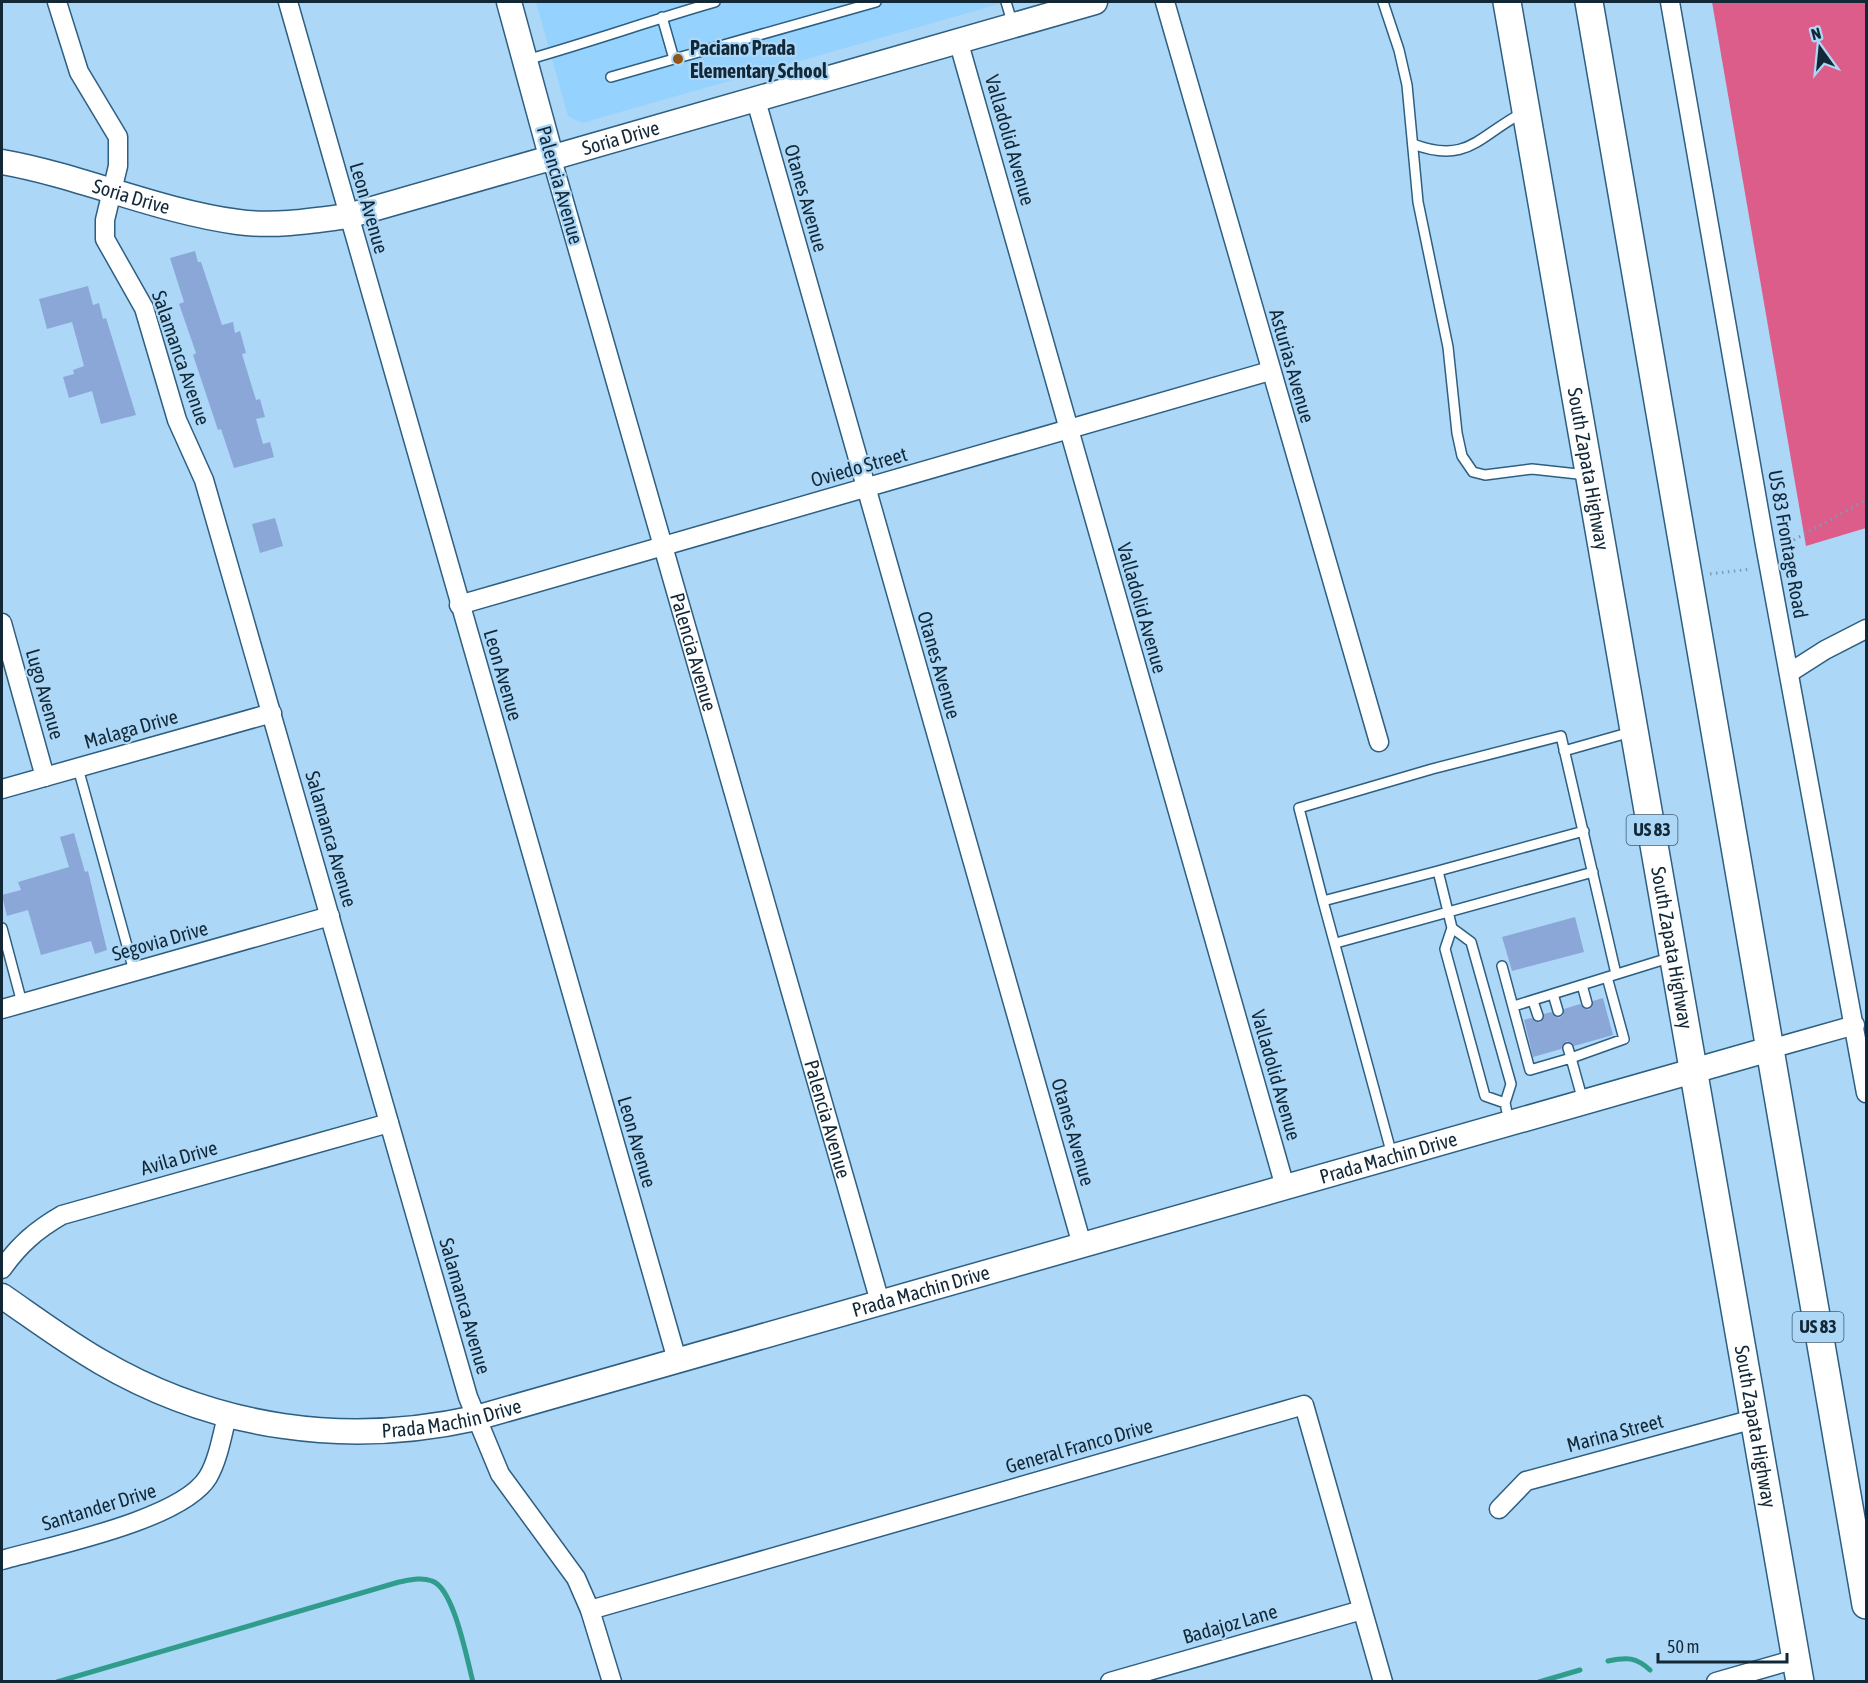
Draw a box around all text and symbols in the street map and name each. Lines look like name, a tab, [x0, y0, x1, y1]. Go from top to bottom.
north arrow	[1790, 18, 1850, 78]
text: N	[1809, 24, 1823, 43]
place label: Paciano Prada Elementary School	[690, 36, 828, 82]
marker: Paciano Prada Elementary School	[671, 52, 685, 66]
street label: Valladolid Avenue	[981, 72, 1040, 208]
street label: Soria Drive	[579, 115, 662, 159]
street label: Palencia Avenue	[533, 123, 588, 247]
street label: Otanes Avenue	[780, 141, 833, 254]
street label: Leon Avenue	[345, 160, 393, 256]
street label: Soria Drive	[90, 174, 173, 218]
street label: Salamanca Avenue	[148, 288, 215, 428]
street label: Asturias Avenue	[1265, 306, 1320, 425]
street label: South Zapata Highway	[1563, 386, 1614, 552]
street label: Oviedo Street	[808, 442, 910, 491]
street label: US 83 Frontage Road	[1764, 468, 1813, 620]
street label: Valladolid Avenue	[1113, 540, 1172, 676]
street label: Palencia Avenue	[666, 590, 722, 714]
street label: Otanes Avenue	[913, 608, 966, 721]
street label: Leon Avenue	[479, 627, 527, 723]
street label: Lugo Avenue	[22, 646, 69, 742]
street label: Malaga Drive	[81, 704, 180, 753]
street label: Salamanca Avenue	[301, 768, 362, 910]
road number: US 83	[1626, 815, 1678, 845]
street label: South Zapata Highway	[1647, 865, 1698, 1031]
street label: Segovia Drive	[109, 916, 210, 965]
street label: Valladolid Avenue	[1247, 1007, 1306, 1143]
street label: Palencia Avenue	[800, 1057, 856, 1181]
street label: Otanes Avenue	[1047, 1075, 1100, 1188]
street label: Leon Avenue	[613, 1094, 661, 1190]
street label: Prada Machin Drive	[1317, 1127, 1460, 1188]
street label: Avila Drive	[138, 1136, 220, 1179]
street label: Salamanca Avenue	[435, 1235, 496, 1377]
street label: Prada Machin Drive	[849, 1260, 992, 1321]
road number: US 83	[1792, 1312, 1844, 1342]
street label: South Zapata Highway	[1730, 1343, 1781, 1509]
street label: Prada Machin Drive	[381, 1394, 524, 1442]
street label: Marina Street	[1564, 1409, 1666, 1456]
street label: General Franco Drive	[1003, 1414, 1155, 1477]
street label: Santander Drive	[39, 1478, 159, 1535]
street label: Badajoz Lane	[1180, 1599, 1280, 1648]
scale bar	[1658, 1626, 1787, 1664]
text: 50 m	[1667, 1636, 1699, 1657]

